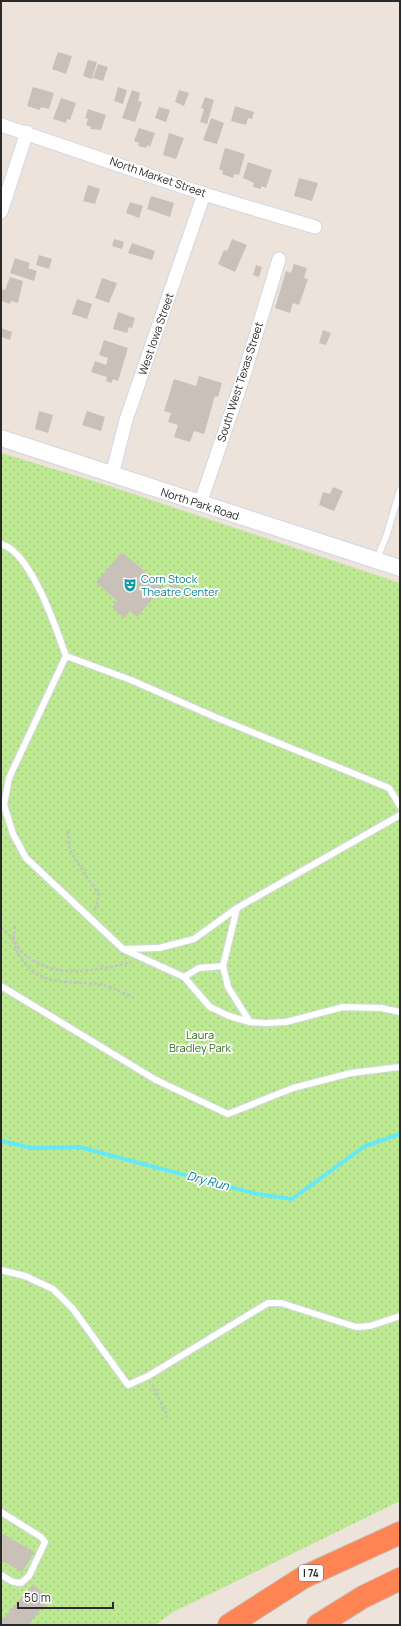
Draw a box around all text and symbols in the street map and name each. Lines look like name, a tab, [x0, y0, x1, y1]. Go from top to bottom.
street label: North Market Street	[108, 153, 208, 200]
street label: West Iowa Street	[134, 291, 177, 377]
street label: South West Texas Street	[213, 320, 266, 444]
street label: North Park Road	[159, 484, 241, 523]
place label: Corn Stock Theatre Center	[141, 571, 219, 599]
theatre icon: Corn Stock Theatre Center	[122, 577, 138, 593]
park label: Laura Bradley Park	[169, 1027, 232, 1055]
water label: Dry Run	[185, 1167, 232, 1194]
road number: I 74	[299, 1565, 323, 1581]
scale bar	[18, 1584, 113, 1610]
text: 50 m	[24, 1589, 51, 1606]

